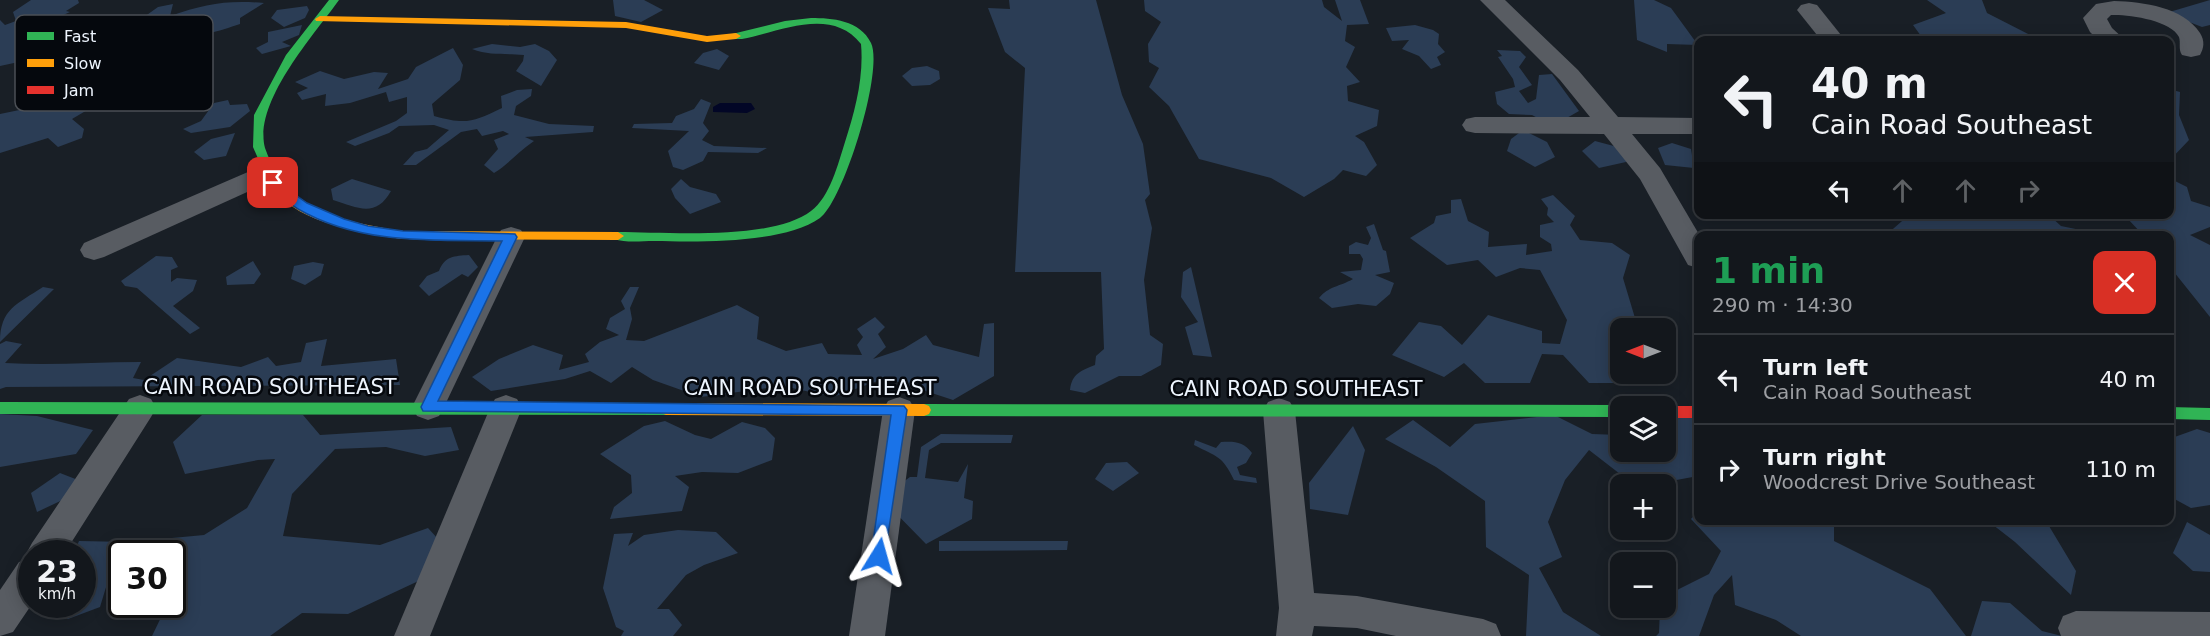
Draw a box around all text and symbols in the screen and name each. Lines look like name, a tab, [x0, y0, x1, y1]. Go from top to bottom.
legend	[15, 15, 213, 111]
text: Fast	[64, 27, 96, 46]
text: Slow	[64, 54, 101, 73]
text: 40 m	[1811, 59, 1928, 108]
icon: left	[1712, 60, 1790, 138]
text: Jam	[63, 81, 94, 100]
text: Cain Road Southeast	[1811, 109, 2092, 140]
pin	[247, 157, 298, 208]
icon: arrive	[256, 166, 289, 199]
icon: left	[1823, 174, 1856, 207]
icon: ahead	[1886, 174, 1919, 207]
icon: ahead	[1949, 174, 1982, 207]
icon: right	[2012, 174, 2045, 207]
text: 1 min	[1712, 250, 1825, 291]
button: close	[2093, 251, 2156, 314]
text: 290 m · 14:30	[1712, 293, 1853, 317]
north arrow	[1610, 318, 1676, 384]
map controls	[1610, 318, 1676, 618]
text: Turn left	[1763, 355, 1868, 380]
icon: left	[1712, 363, 1745, 396]
text: 40 m	[2100, 367, 2156, 392]
street label: CAIN ROAD SOUTHEAST	[143, 375, 397, 399]
street label: CAIN ROAD SOUTHEAST	[683, 376, 937, 400]
street label: CAIN ROAD SOUTHEAST	[1169, 377, 1423, 401]
text: Cain Road Southeast	[1763, 380, 1971, 404]
button: layers	[1610, 396, 1676, 462]
text: Turn right	[1763, 445, 1886, 470]
icon: right	[1712, 453, 1745, 486]
text: 110 m	[2086, 457, 2156, 482]
text: Woodcrest Drive Southeast	[1763, 470, 2035, 494]
button: +	[1610, 474, 1676, 540]
position arrow	[847, 524, 911, 588]
speed limit sign: 30	[108, 540, 186, 618]
button: −	[1610, 552, 1676, 618]
text: 23	[36, 554, 78, 589]
text: km/h	[38, 585, 76, 603]

